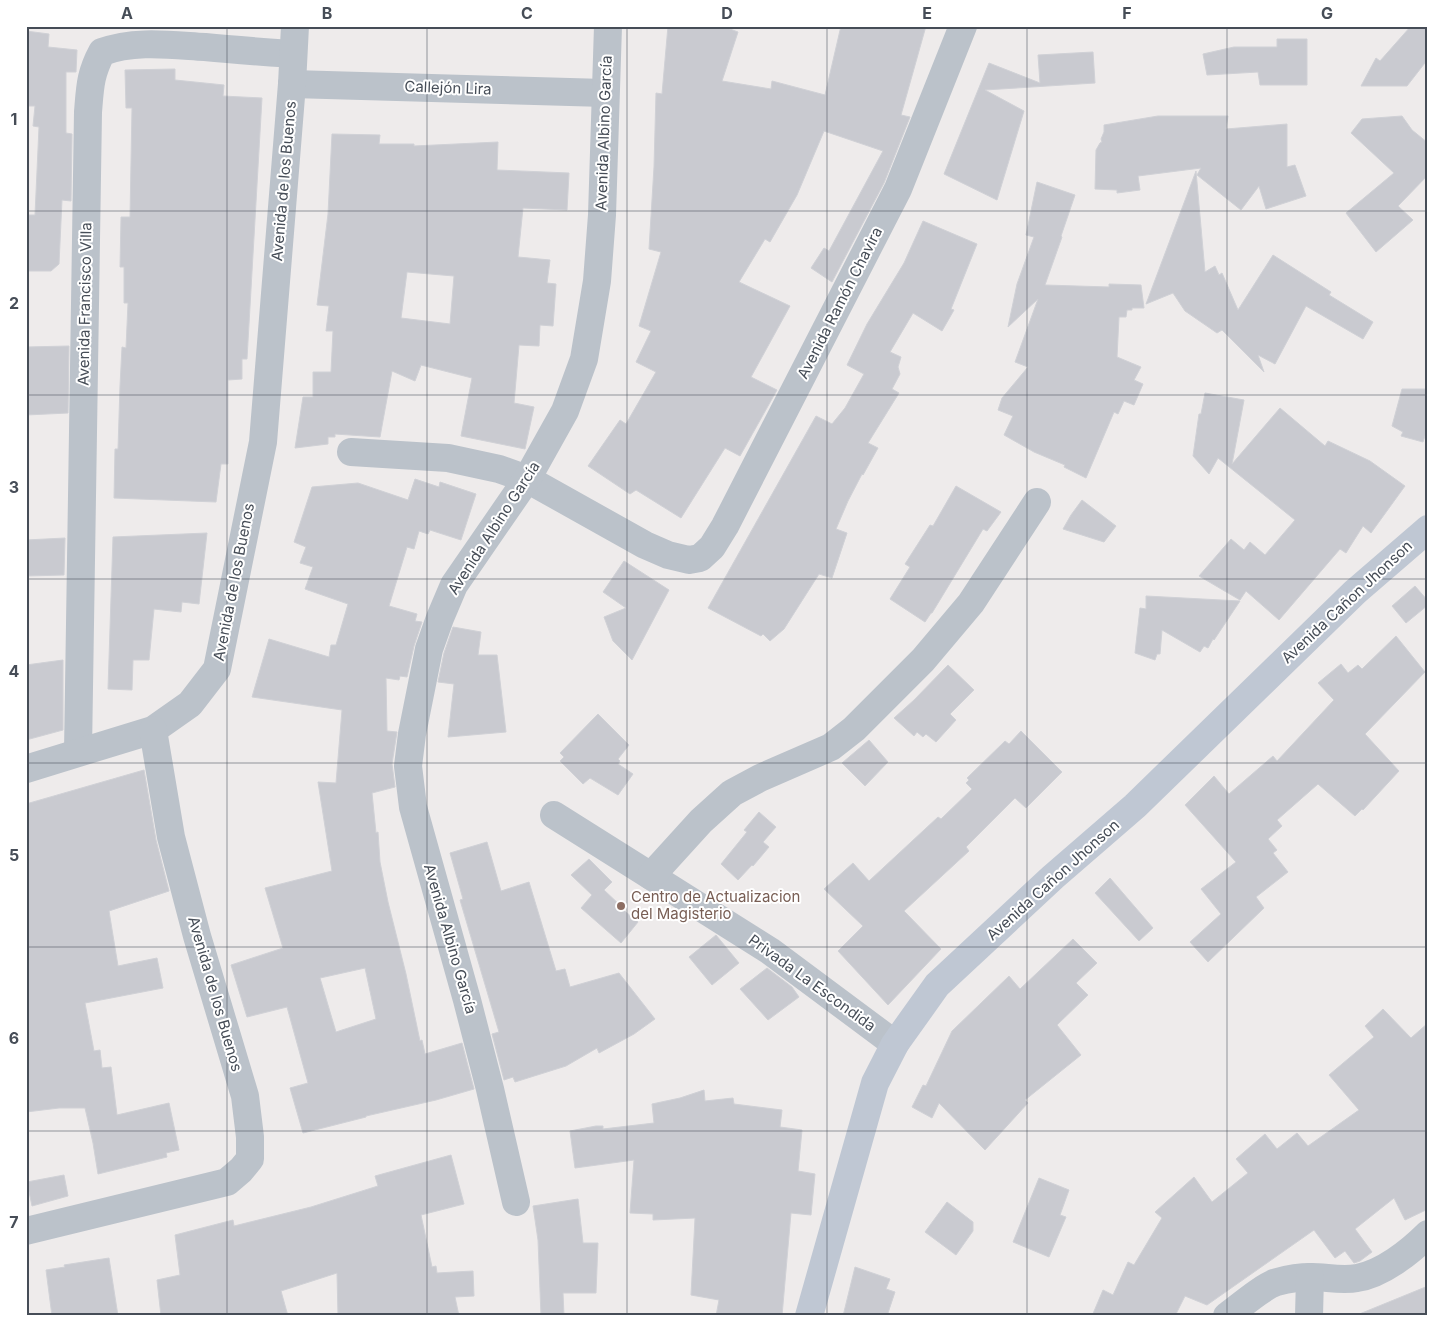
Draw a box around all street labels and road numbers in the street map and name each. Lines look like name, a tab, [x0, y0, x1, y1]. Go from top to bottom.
street label: Avenida Albino García	[591, 55, 616, 211]
street label: Callejón Lira	[404, 76, 492, 99]
street label: Avenida de los Buenos	[267, 100, 300, 262]
street label: Avenida Francisco Villa	[74, 222, 95, 386]
street label: Avenida Ramón Chavira	[793, 224, 886, 382]
street label: Avenida Albino García	[443, 458, 544, 598]
street label: Avenida de los Buenos	[209, 501, 258, 663]
street label: Avenida Cañon Jhonson	[1277, 536, 1416, 667]
street label: Avenida Cañon Jhonson	[982, 815, 1123, 944]
street label: Avenida Albino García	[420, 862, 481, 1016]
street label: Avenida de los Buenos	[184, 914, 247, 1074]
street label: Privada La Escondida	[745, 930, 880, 1035]

